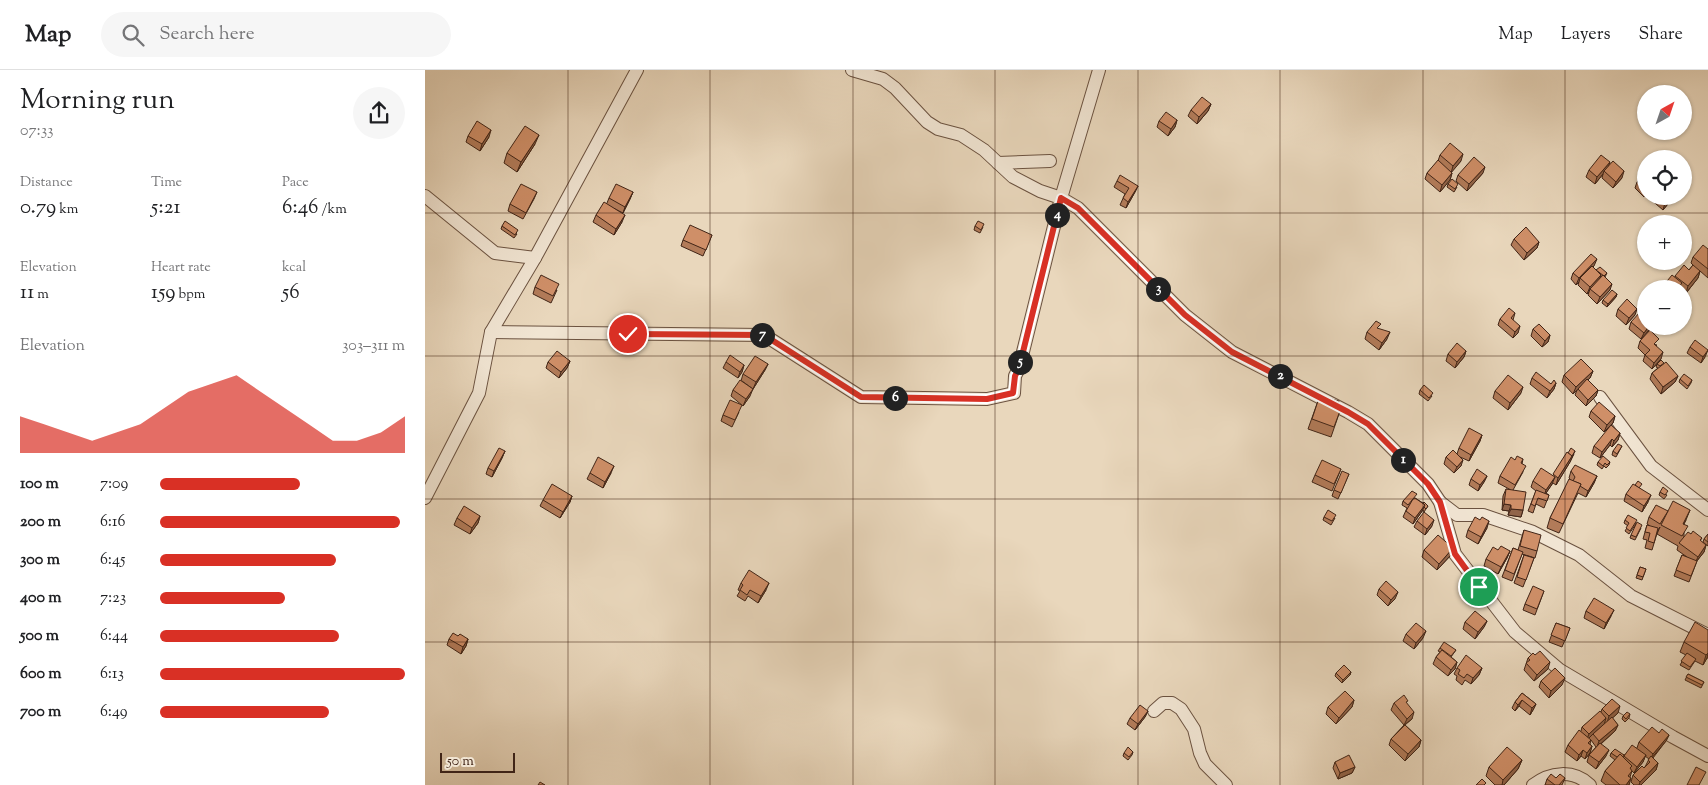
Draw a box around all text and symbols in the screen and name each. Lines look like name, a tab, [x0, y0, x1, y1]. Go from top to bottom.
search box	[101, 12, 451, 57]
text: Map	[25, 18, 71, 52]
icon: search	[119, 21, 147, 49]
text: Search here	[159, 21, 255, 48]
text: Map	[1498, 22, 1533, 48]
text: Layers	[1561, 22, 1611, 48]
text: Share	[1639, 22, 1683, 48]
text: Morning run	[20, 81, 175, 121]
north arrow	[1637, 85, 1693, 140]
map controls	[1637, 85, 1692, 335]
button: share	[353, 87, 405, 139]
text: 07:33	[20, 120, 54, 143]
button: locate	[1637, 150, 1692, 205]
text: Distance	[20, 173, 73, 193]
text: Time	[151, 173, 182, 193]
text: Pace	[282, 173, 309, 193]
text: 0.79	[20, 193, 56, 223]
text: 5:21	[151, 193, 181, 223]
text: 6:46	[282, 193, 319, 223]
text: km	[56, 200, 78, 220]
text: /km	[319, 200, 347, 220]
pin: 4	[1045, 202, 1069, 228]
text: 4	[1054, 205, 1061, 225]
button: +	[1637, 215, 1692, 270]
text: Elevation	[20, 258, 77, 278]
text: Heart rate	[151, 258, 211, 278]
text: kcal	[282, 258, 306, 278]
pin: 3	[1145, 276, 1171, 302]
text: 11	[20, 278, 34, 308]
text: 159	[151, 278, 176, 308]
text: 56	[282, 278, 300, 308]
text: 3	[1156, 279, 1161, 299]
button: −	[1637, 280, 1692, 335]
text: m	[34, 285, 49, 305]
text: bpm	[176, 285, 205, 305]
pin	[607, 313, 649, 355]
icon: check	[614, 320, 642, 348]
pin: 7	[749, 322, 775, 348]
text: 7	[759, 325, 766, 345]
text: Elevation	[20, 335, 85, 358]
text: 303–311 m	[342, 335, 405, 358]
pin: 5	[1007, 350, 1033, 374]
text: 5	[1018, 352, 1023, 372]
pin: 2	[1267, 364, 1293, 388]
text: 2	[1277, 366, 1284, 386]
pin: 6	[883, 386, 907, 410]
text: 6	[892, 388, 899, 408]
pin: 1	[1391, 448, 1415, 472]
text: 1	[1401, 450, 1406, 470]
text: 100 m	[20, 473, 59, 496]
text: 7:09	[100, 473, 128, 496]
text: 200 m	[20, 511, 61, 534]
text: 6:16	[100, 511, 125, 534]
text: 300 m	[20, 549, 60, 572]
text: 6:45	[100, 549, 126, 572]
pin	[1458, 566, 1500, 608]
icon: arrive	[1465, 573, 1493, 601]
text: 400 m	[20, 587, 62, 610]
text: 7:23	[100, 587, 126, 610]
text: 500 m	[20, 625, 59, 648]
text: 6:44	[100, 625, 128, 648]
text: 600 m	[20, 663, 62, 686]
text: 6:13	[100, 663, 124, 686]
text: 700 m	[20, 701, 61, 724]
text: 6:49	[100, 701, 128, 724]
scale bar	[440, 750, 515, 773]
text: 50 m	[447, 752, 474, 772]

